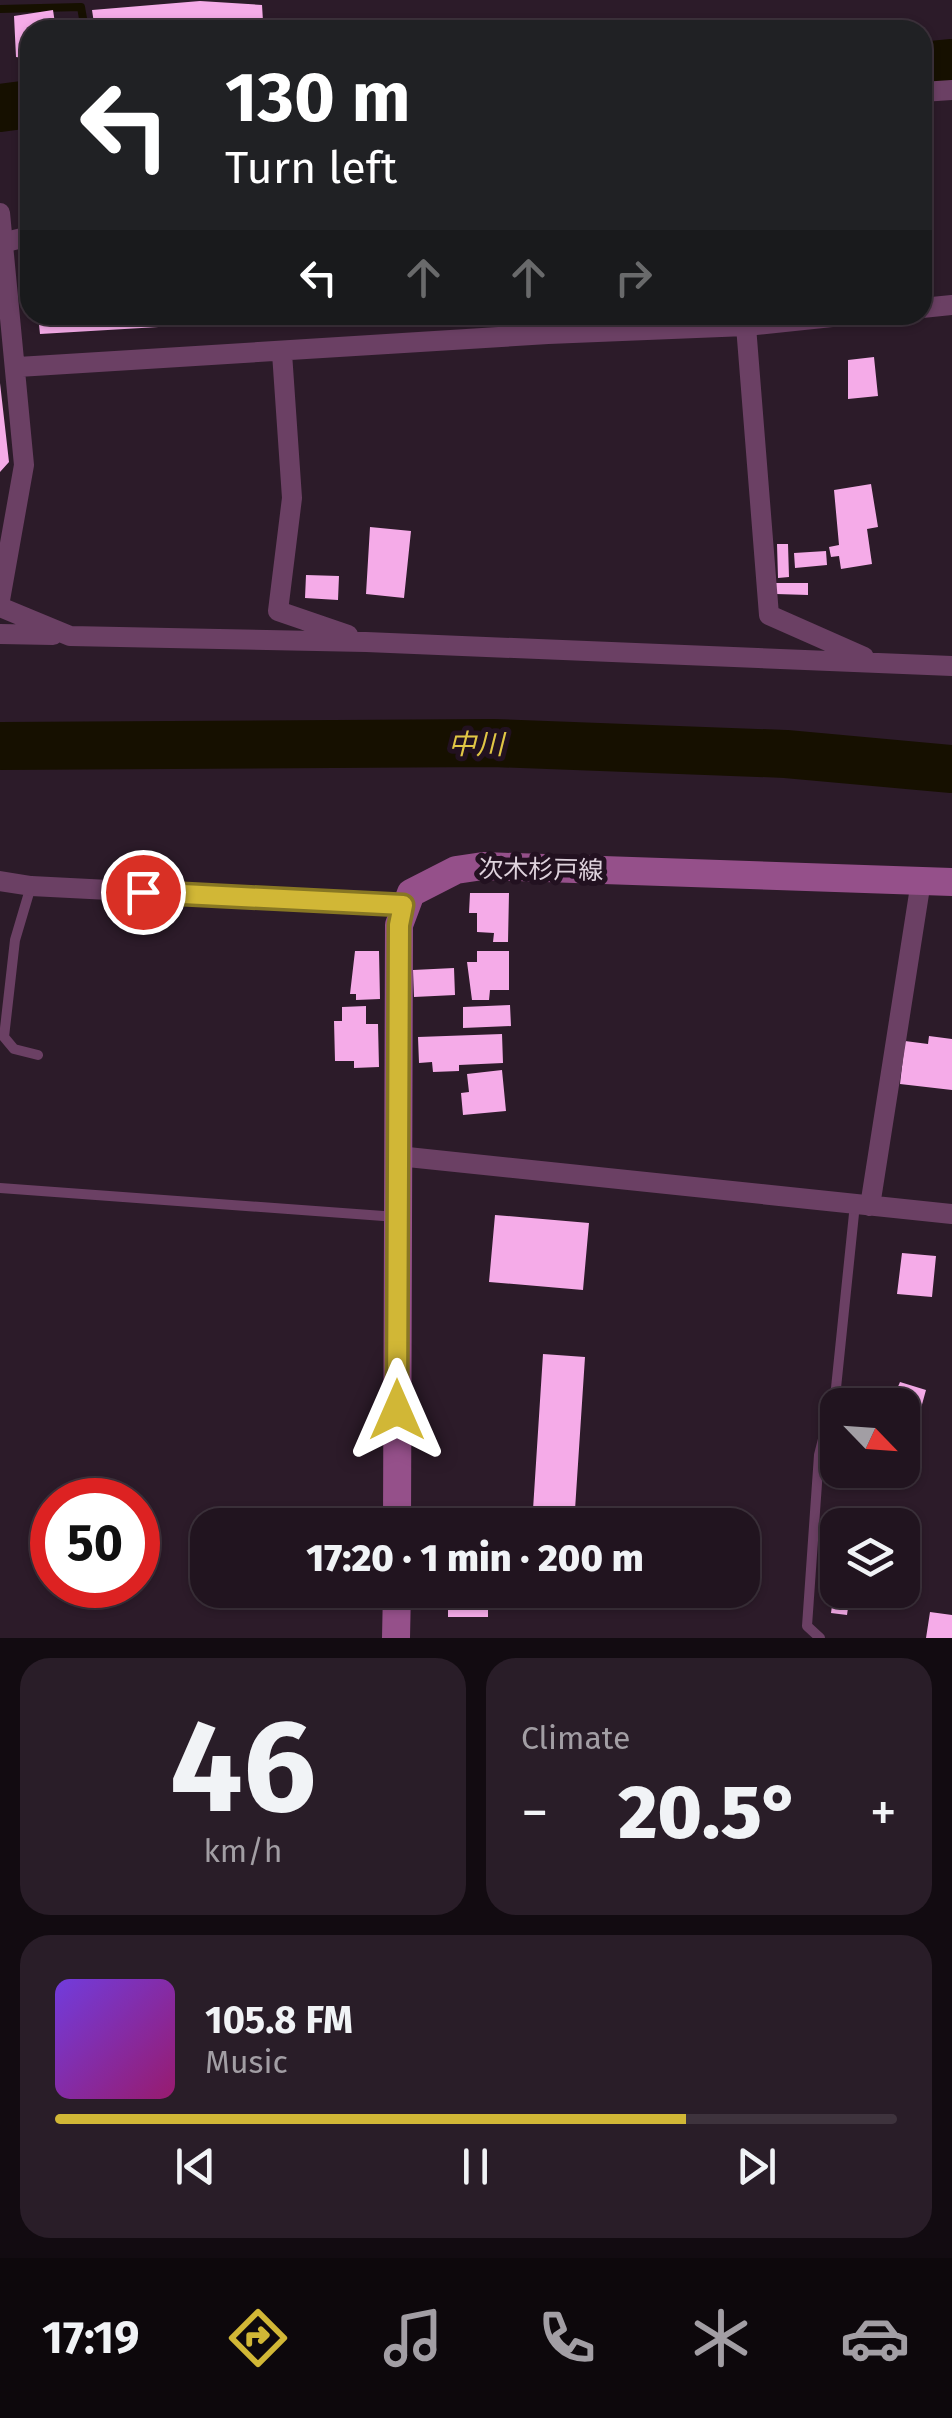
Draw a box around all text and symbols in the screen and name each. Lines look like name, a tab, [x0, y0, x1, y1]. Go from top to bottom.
text: 130 m	[225, 56, 411, 140]
icon: left	[60, 60, 190, 190]
text: Turn left	[225, 141, 397, 195]
icon: left	[291, 250, 346, 305]
icon: ahead	[396, 250, 451, 305]
icon: ahead	[501, 250, 556, 305]
icon: right	[606, 250, 661, 305]
water label: 中川	[448, 728, 507, 761]
pin	[101, 850, 186, 935]
street label: 次木杉戸線	[478, 854, 604, 886]
icon: arrive	[116, 865, 171, 920]
position arrow	[345, 1358, 449, 1462]
north arrow	[820, 1388, 920, 1488]
map controls	[820, 1388, 920, 1608]
speed limit sign: 50	[30, 1478, 160, 1608]
button: layers	[820, 1508, 920, 1608]
text: 17:20 · 1 min · 200 m	[306, 1535, 644, 1581]
text: 46	[170, 1689, 316, 1845]
text: Climate	[521, 1719, 630, 1757]
text: 20.5°	[618, 1768, 800, 1858]
text: −	[521, 1780, 549, 1846]
text: +	[870, 1780, 897, 1846]
text: km/h	[203, 1832, 283, 1870]
text: 105.8 FM	[205, 1997, 353, 2043]
text: Music	[205, 2043, 288, 2081]
icon: previous	[168, 2139, 223, 2194]
icon: pause	[448, 2139, 503, 2194]
icon: next	[729, 2139, 784, 2194]
icon: directions	[223, 2303, 293, 2373]
icon: music	[378, 2303, 448, 2373]
icon: phone	[532, 2303, 602, 2373]
icon: climate	[686, 2303, 756, 2373]
icon: car	[840, 2303, 910, 2373]
text: 17:19	[42, 2311, 139, 2365]

